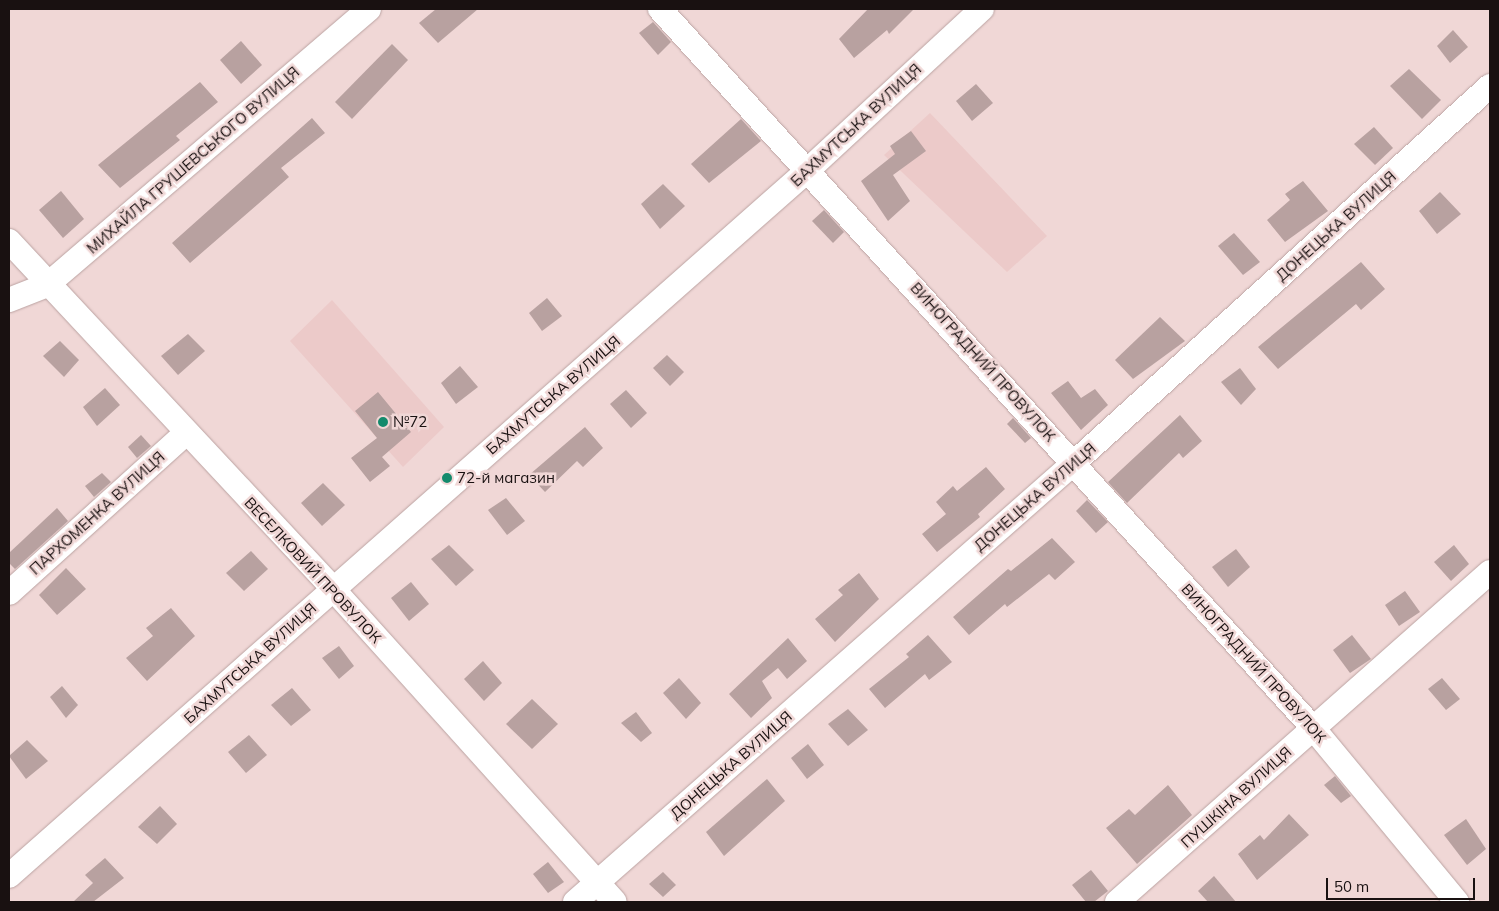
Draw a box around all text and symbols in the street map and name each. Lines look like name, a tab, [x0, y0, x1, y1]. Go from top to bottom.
street label: БАХМУТСЬКА ВУЛИЦЯ	[787, 60, 925, 190]
street label: МИХАЙЛА ГРУШЕВСЬКОГО ВУЛИЦЯ	[83, 63, 303, 257]
street label: ДОНЕЦЬКА ВУЛИЦЯ	[1272, 167, 1400, 285]
street label: ВИНОГРАДНИЙ ПРОВУЛОК	[907, 279, 1059, 445]
street label: БАХМУТСЬКА ВУЛИЦЯ	[482, 332, 624, 458]
place label: №72	[393, 413, 427, 431]
marker: №72	[377, 416, 389, 428]
street label: ДОНЕЦЬКА ВУЛИЦЯ	[970, 439, 1100, 555]
street label: ПАРХОМЕНКА ВУЛИЦЯ	[26, 448, 168, 578]
place label: 72-й магазин	[457, 469, 555, 487]
marker: 72-й магазин	[441, 472, 453, 484]
street label: ВЕСЕЛКОВИЙ ПРОВУЛОК	[241, 493, 385, 647]
street label: ВИНОГРАДНИЙ ПРОВУЛОК	[1178, 580, 1330, 746]
street label: БАХМУТСЬКА ВУЛИЦЯ	[180, 599, 320, 727]
street label: ДОНЕЦЬКА ВУЛИЦЯ	[666, 707, 796, 823]
street label: ПУШКІНА ВУЛИЦЯ	[1177, 743, 1295, 851]
scale bar	[1329, 868, 1478, 900]
text: 50 m	[1334, 877, 1369, 896]

